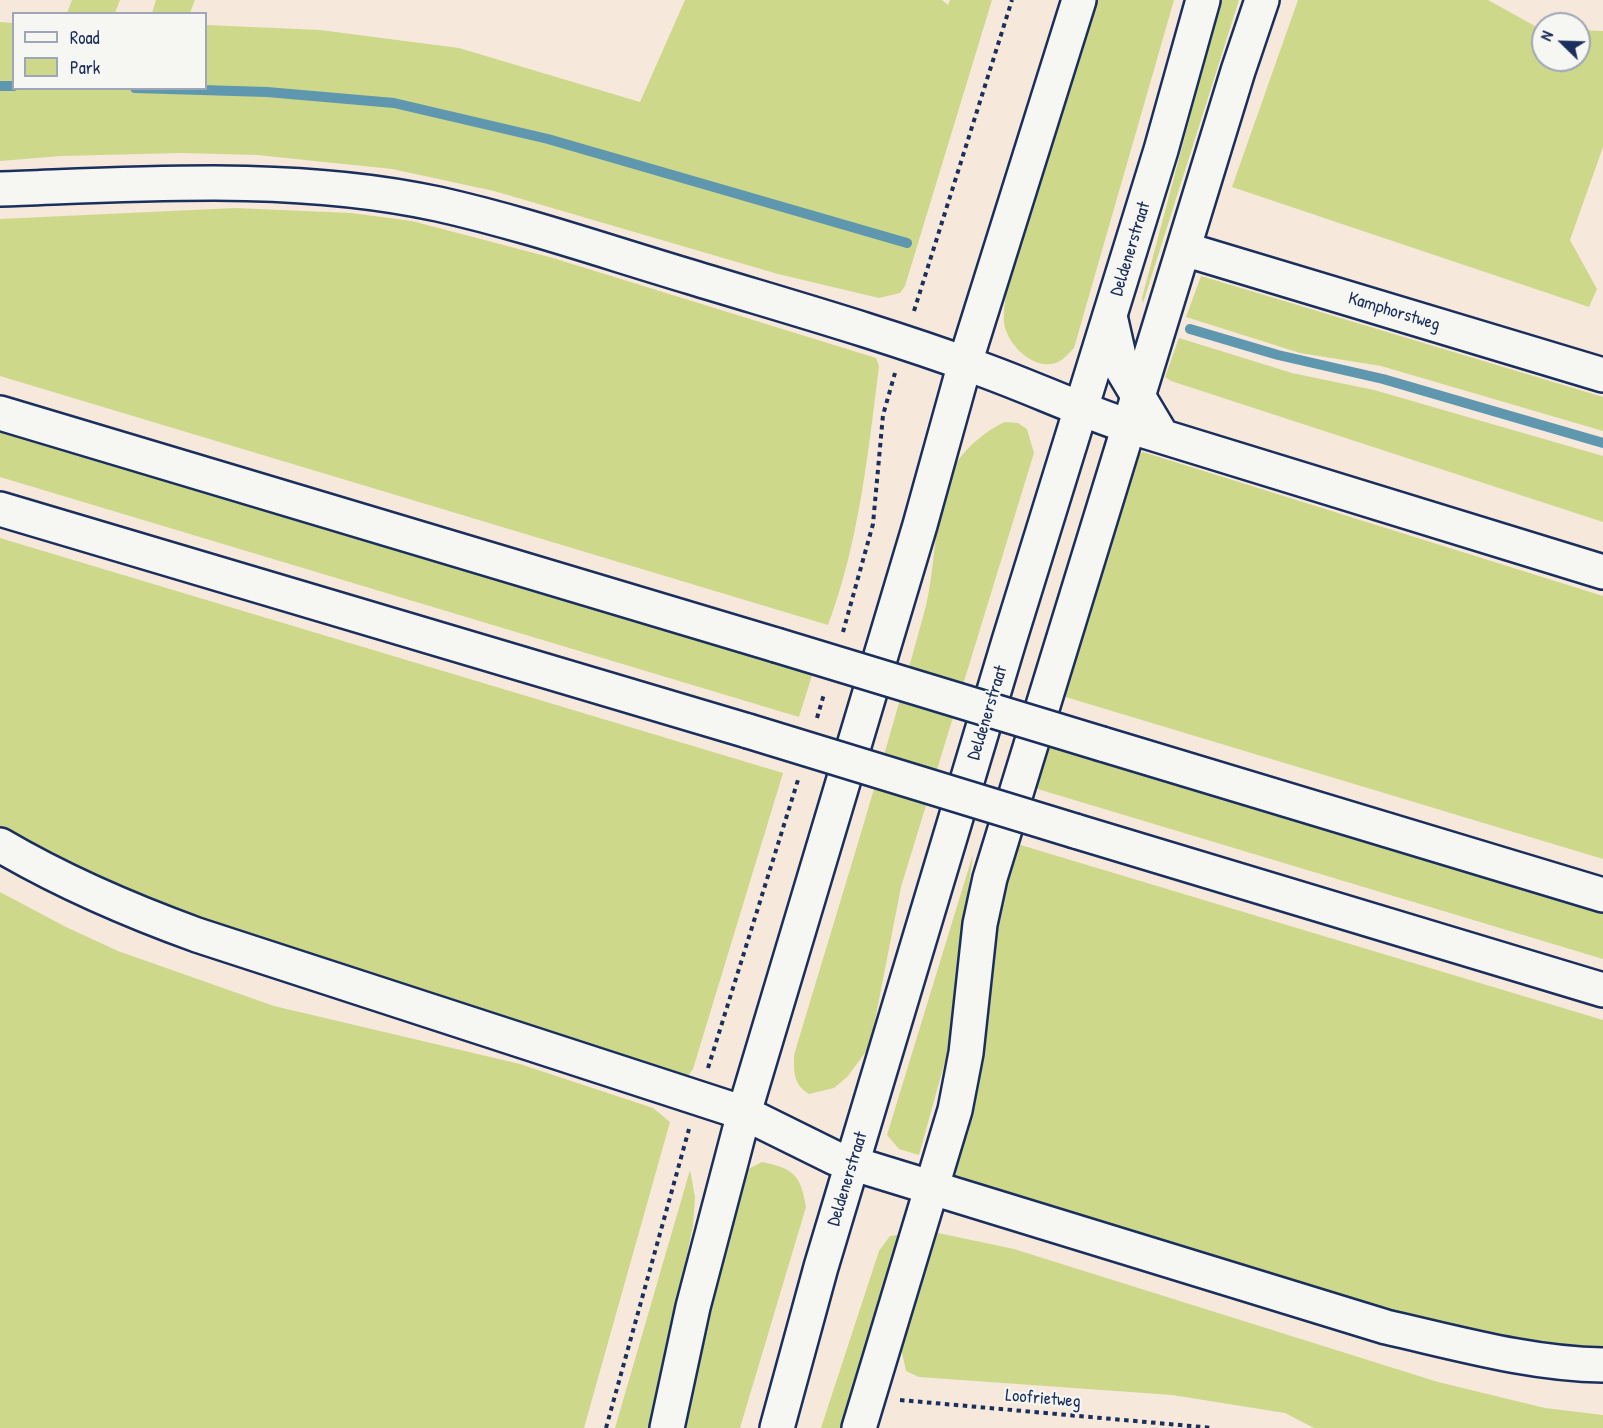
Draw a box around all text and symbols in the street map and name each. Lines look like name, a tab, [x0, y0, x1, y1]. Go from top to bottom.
legend	[12, 12, 207, 90]
north arrow	[1531, 12, 1591, 72]
text: Road	[70, 25, 100, 50]
text: N	[1534, 28, 1558, 44]
text: Park	[70, 55, 100, 80]
street label: Deldenerstraat	[1106, 199, 1156, 299]
street label: Kamphorstweg	[1346, 288, 1442, 336]
street label: Deldenerstraat	[963, 663, 1013, 763]
street label: Deldenerstraat	[823, 1129, 873, 1229]
street label: Loofrietweg	[1004, 1385, 1082, 1413]

